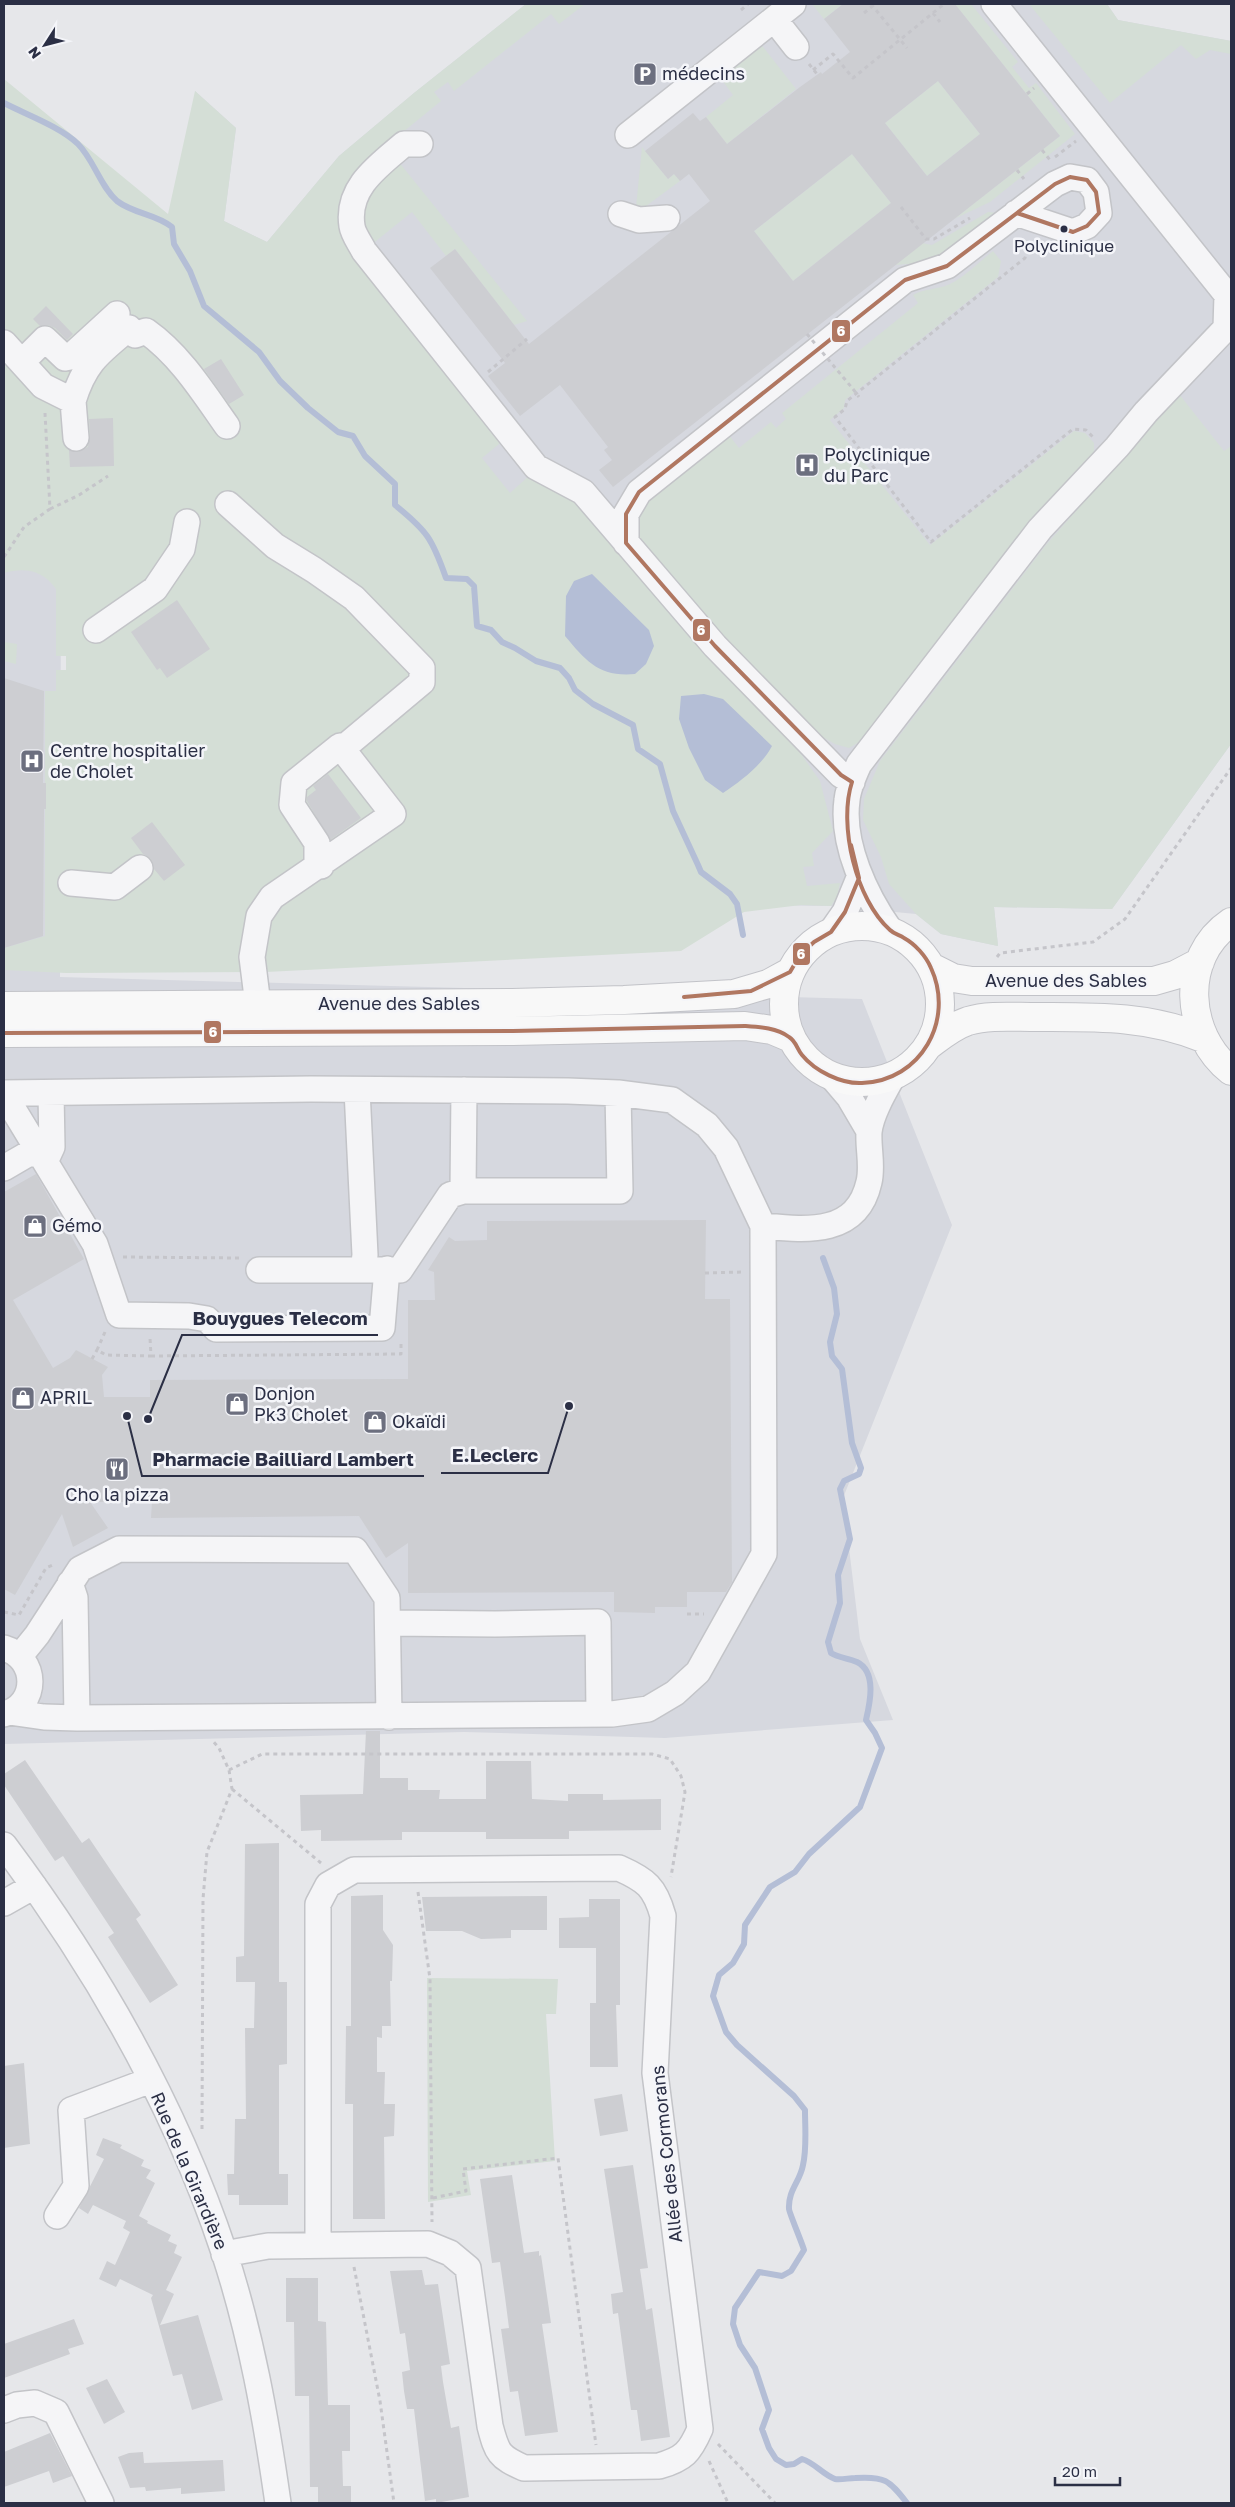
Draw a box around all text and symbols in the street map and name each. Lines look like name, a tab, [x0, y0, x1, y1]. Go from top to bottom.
north arrow	[20, 20, 70, 70]
text: N	[24, 44, 44, 62]
parking icon: médecins	[632, 61, 658, 87]
place label: médecins	[662, 62, 745, 84]
marker: Polyclinique	[1059, 224, 1069, 234]
place label: Polyclinique	[1014, 235, 1114, 256]
line badge: 6	[831, 319, 851, 343]
text: 6	[837, 322, 846, 339]
place label: Polyclinique du Parc	[824, 443, 930, 486]
hospital icon: Polyclinique du Parc	[794, 452, 820, 478]
line badge: 6	[692, 618, 711, 642]
text: 6	[697, 621, 706, 638]
place label: Centre hospitalier de Cholet	[50, 739, 205, 782]
hospital icon: Centre hospitalier de Cholet	[19, 748, 45, 774]
line badge: 6	[792, 942, 811, 966]
text: 6	[797, 945, 806, 962]
street label: Avenue des Sables	[985, 969, 1147, 991]
street label: Avenue des Sables	[318, 992, 480, 1014]
line badge: 6	[203, 1020, 222, 1044]
text: 6	[209, 1023, 218, 1040]
shop icon: Gémo	[22, 1213, 48, 1239]
place label: Gémo	[52, 1214, 102, 1236]
callout: Bouygues Telecom	[182, 1301, 378, 1335]
text: Bouygues Telecom	[192, 1306, 368, 1329]
place label: Donjon Pk3 Cholet	[254, 1382, 348, 1425]
shop icon: APRIL	[10, 1385, 36, 1411]
place label: APRIL	[40, 1386, 92, 1408]
shop icon: Donjon Pk3 Cholet	[224, 1391, 250, 1417]
shop icon: Okaïdi	[362, 1409, 388, 1435]
place label: Okaïdi	[392, 1410, 446, 1432]
callout: E.Leclerc	[441, 1439, 548, 1473]
callout: Pharmacie Bailliard Lambert	[142, 1442, 424, 1476]
text: E.Leclerc	[452, 1443, 538, 1466]
text: Pharmacie Bailliard Lambert	[152, 1447, 414, 1470]
restaurant icon: Cho la pizza	[104, 1456, 130, 1482]
place label: Cho la pizza	[65, 1483, 169, 1505]
street label: Allée des Cormorans	[646, 2064, 686, 2244]
street label: Rue de la Girardière	[147, 2088, 233, 2253]
scale bar	[1055, 2454, 1120, 2486]
text: 20 m	[1062, 2462, 1097, 2480]

